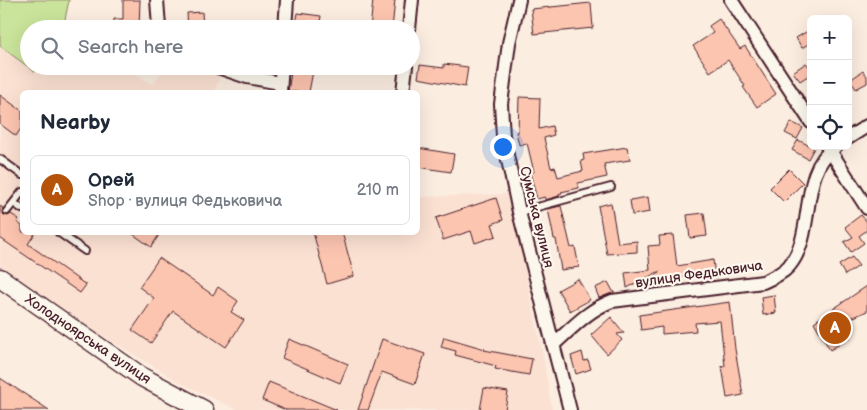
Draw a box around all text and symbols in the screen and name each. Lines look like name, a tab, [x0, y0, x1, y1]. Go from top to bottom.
map controls	[807, 15, 852, 150]
button: +	[807, 15, 852, 60]
search box	[20, 20, 420, 75]
icon: search	[38, 34, 66, 62]
text: Search here	[78, 36, 183, 59]
button: −	[807, 60, 852, 105]
button: locate	[807, 105, 852, 150]
text: Nearby	[40, 110, 110, 135]
your location	[490, 134, 516, 160]
street label: Сумська вулиця	[516, 165, 558, 270]
text: Орей	[88, 169, 135, 192]
text: A	[52, 181, 62, 200]
text: 210 m	[357, 181, 399, 200]
text: Shop · вулиця Федьковича	[88, 192, 282, 211]
street label: вулиця Федьковича	[634, 257, 765, 291]
street label: Холодноярська вулиця	[22, 290, 155, 388]
pin: A	[819, 309, 851, 347]

